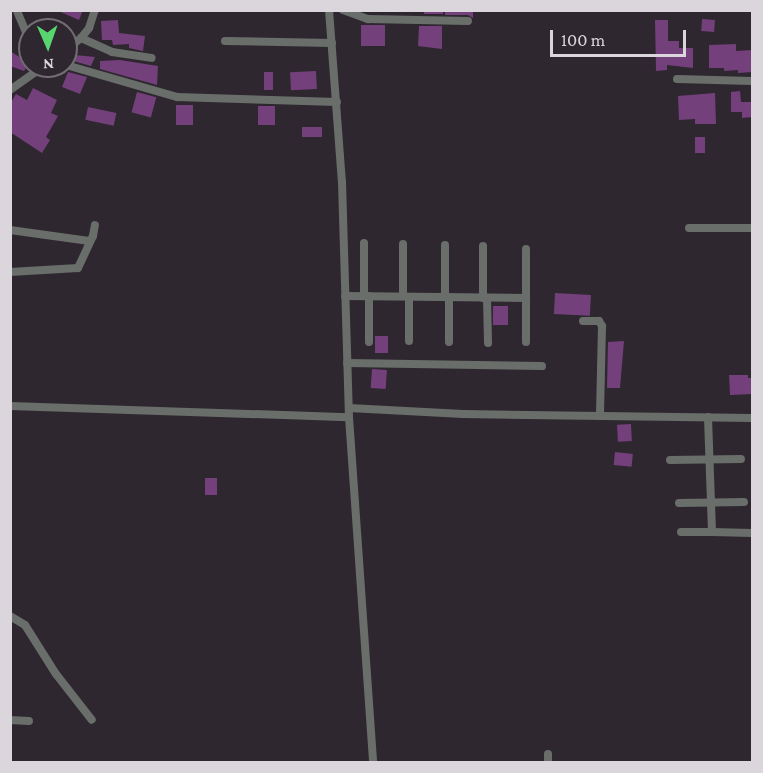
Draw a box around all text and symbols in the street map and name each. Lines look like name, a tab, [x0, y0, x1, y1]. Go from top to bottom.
north arrow	[18, 18, 78, 78]
scale bar	[553, 18, 690, 56]
text: 100 m	[561, 30, 605, 50]
text: N	[43, 56, 54, 73]

